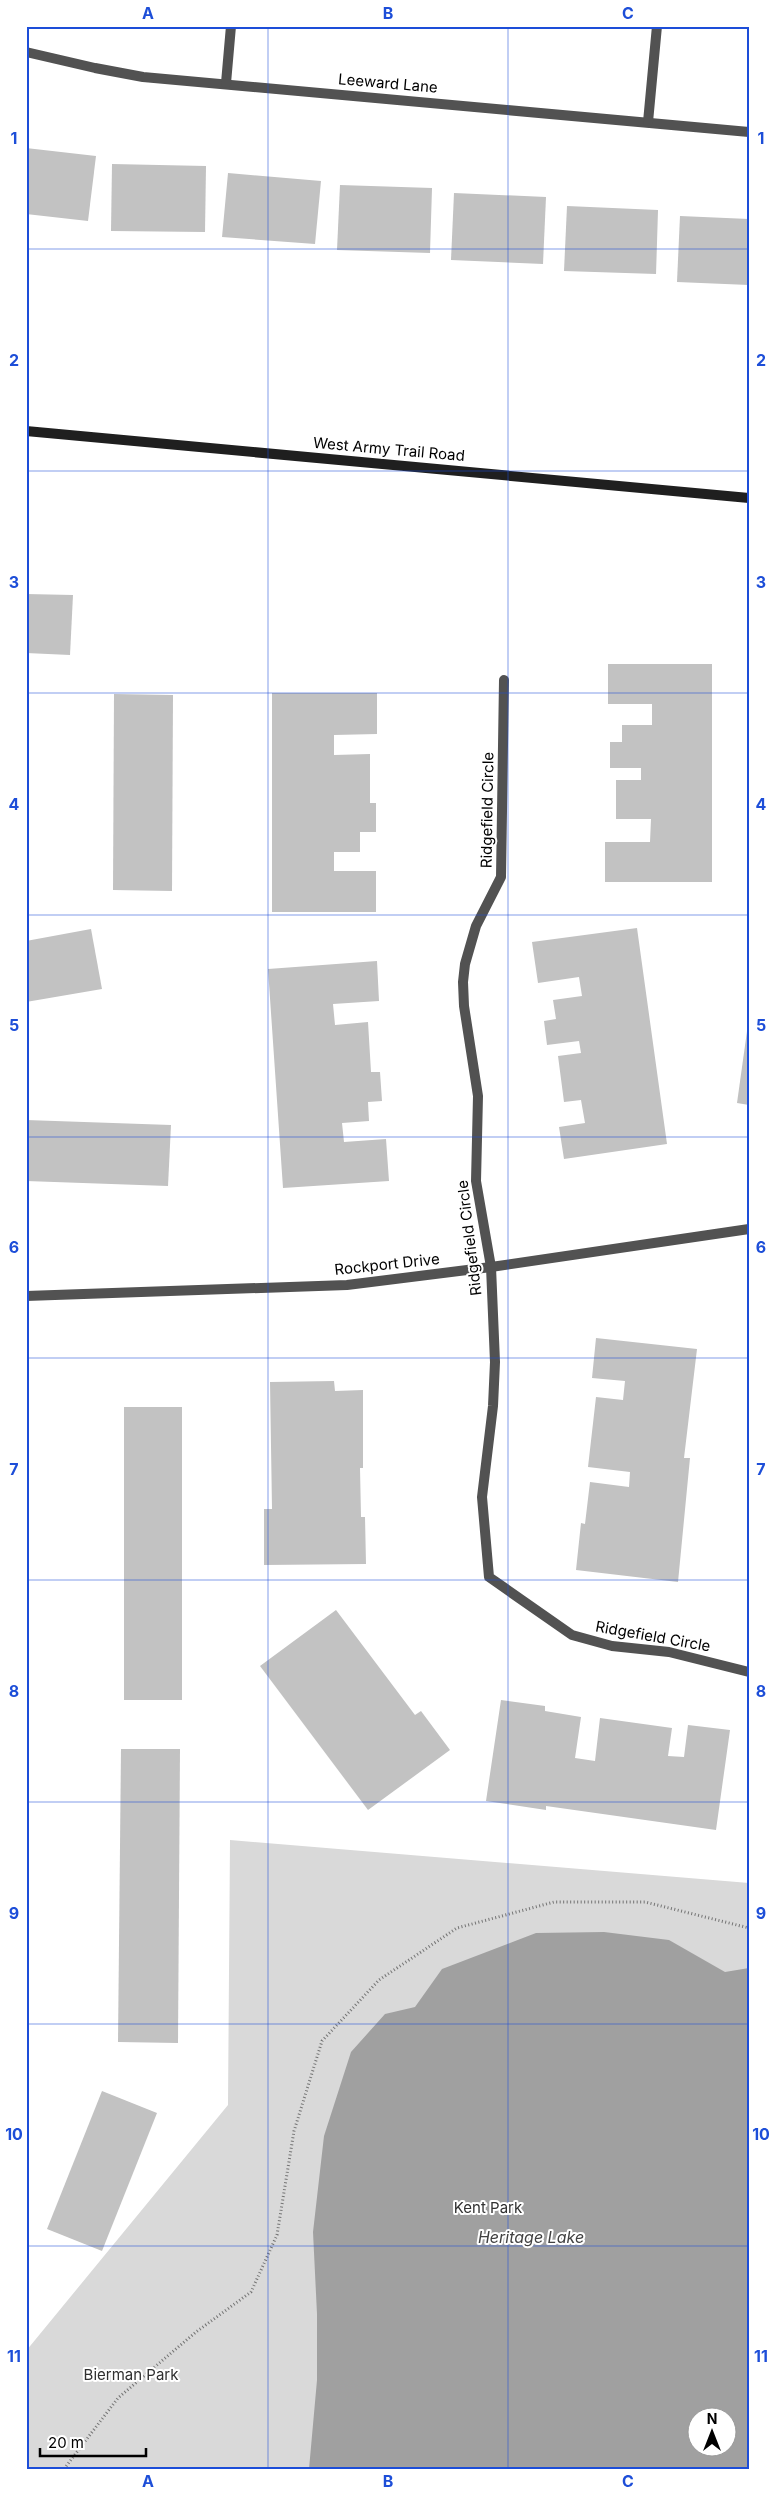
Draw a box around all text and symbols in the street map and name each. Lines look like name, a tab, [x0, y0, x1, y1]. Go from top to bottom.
text: A	[142, 3, 154, 23]
text: B	[383, 3, 393, 23]
text: C	[622, 3, 634, 23]
street label: Leeward Lane	[338, 69, 438, 97]
text: 1	[11, 128, 17, 148]
text: 1	[758, 128, 764, 148]
text: 2	[9, 350, 19, 370]
text: 2	[756, 350, 766, 370]
street label: West Army Trail Road	[312, 433, 466, 465]
text: 3	[9, 572, 19, 592]
text: 3	[756, 572, 766, 592]
street label: Ridgefield Circle	[476, 752, 498, 868]
text: 4	[9, 794, 20, 814]
text: 4	[756, 794, 767, 814]
text: 5	[9, 1015, 19, 1035]
text: 5	[756, 1015, 766, 1035]
street label: Ridgefield Circle	[452, 1179, 486, 1297]
text: 6	[9, 1237, 19, 1257]
text: 6	[756, 1237, 766, 1257]
street label: Rockport Drive	[333, 1249, 441, 1279]
text: 7	[9, 1459, 19, 1479]
text: 7	[756, 1459, 766, 1479]
street label: Ridgefield Circle	[594, 1617, 712, 1655]
text: 8	[9, 1681, 19, 1701]
text: 8	[756, 1681, 766, 1701]
text: 9	[9, 1903, 19, 1923]
text: 9	[756, 1903, 766, 1923]
text: 10	[5, 2124, 23, 2144]
text: 10	[752, 2124, 770, 2144]
park label: Kent Park	[454, 2198, 523, 2217]
water label: Heritage Lake	[478, 2227, 584, 2247]
text: 11	[7, 2346, 21, 2366]
text: 11	[754, 2346, 768, 2366]
park label: Bierman Park	[84, 2365, 179, 2384]
north arrow	[688, 2408, 738, 2458]
text: N	[707, 2410, 717, 2427]
scale bar	[40, 2425, 146, 2457]
text: 20 m	[48, 2433, 84, 2452]
text: A	[142, 2471, 154, 2491]
text: B	[383, 2471, 393, 2491]
text: C	[622, 2471, 634, 2491]

